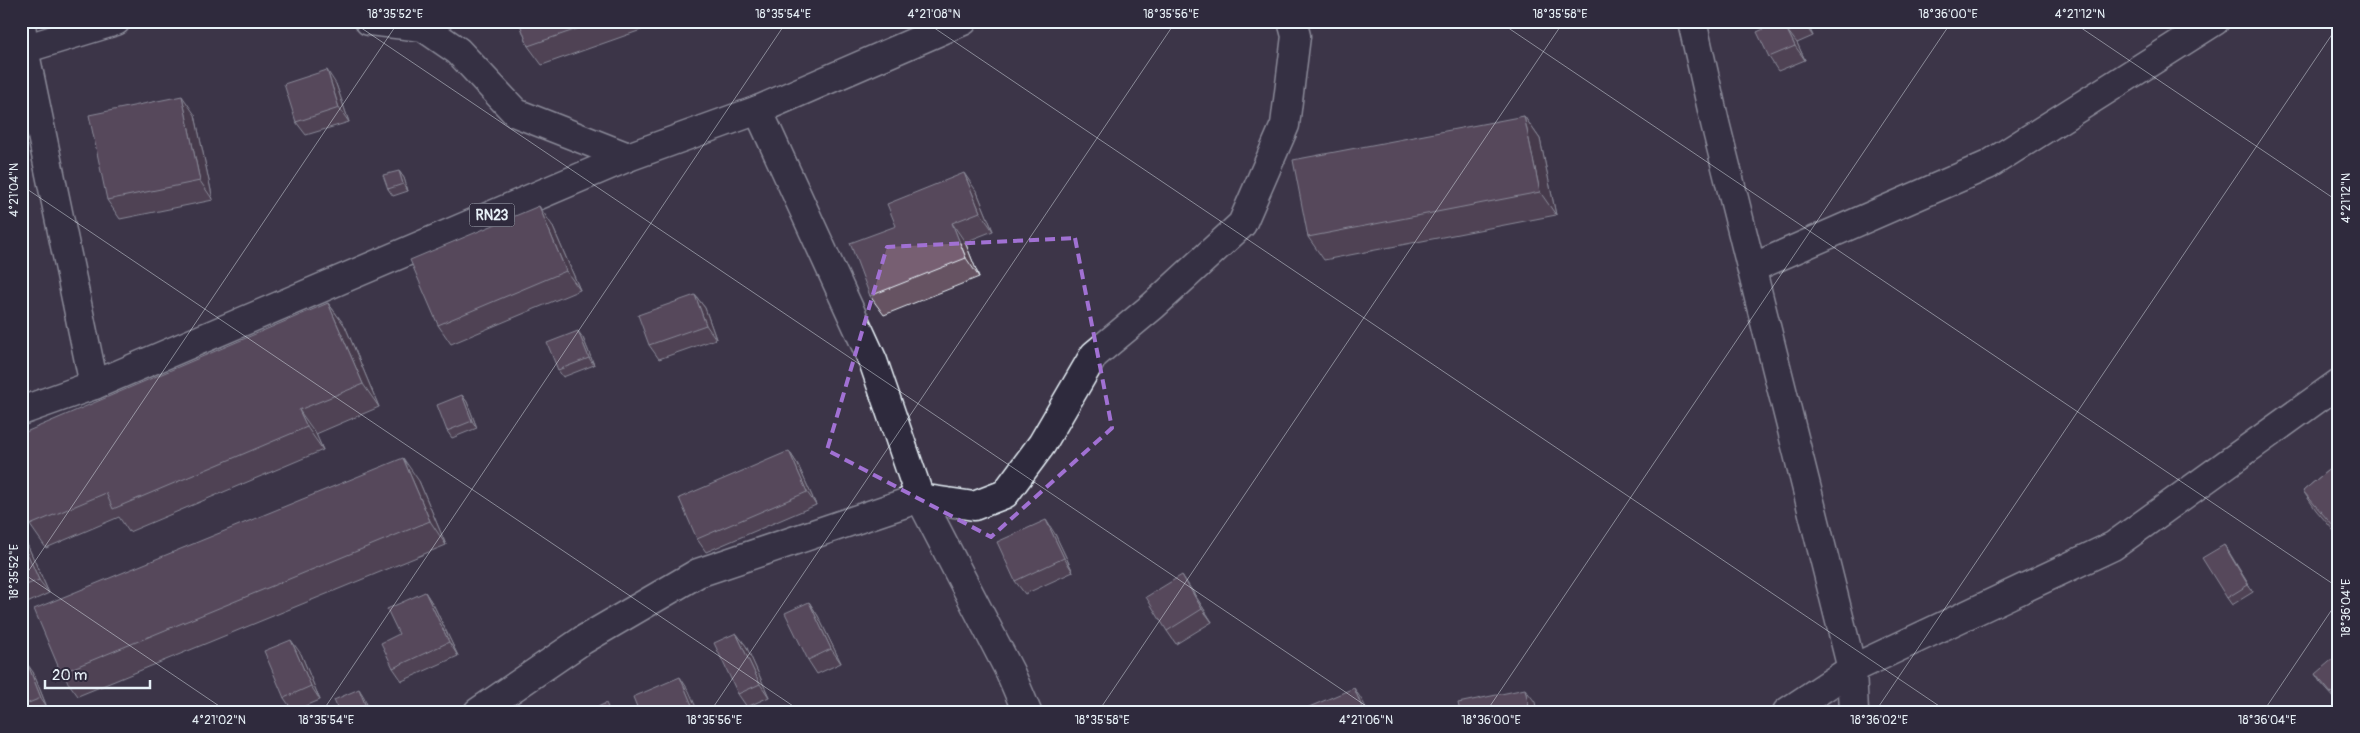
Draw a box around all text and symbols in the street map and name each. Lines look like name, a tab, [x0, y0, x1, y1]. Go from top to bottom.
text: 18°35'52"E	[367, 7, 423, 22]
text: 18°35'54"E	[755, 7, 811, 22]
text: 4°21'08"N	[907, 7, 961, 22]
text: 18°35'56"E	[1143, 7, 1199, 22]
text: 18°35'58"E	[1532, 7, 1588, 22]
text: 18°36'00"E	[1918, 7, 1978, 22]
text: 4°21'12"N	[2055, 7, 2105, 22]
text: 4°21'04"N	[7, 163, 22, 217]
text: 4°21'12"N	[2339, 173, 2354, 223]
road number: RN23	[470, 204, 514, 226]
text: 18°35'52"E	[7, 544, 22, 600]
text: 18°36'04"E	[2339, 579, 2354, 637]
scale bar	[45, 658, 150, 690]
text: 20 m	[52, 666, 87, 685]
text: 4°21'02"N	[192, 713, 246, 728]
text: 18°35'54"E	[298, 713, 354, 728]
text: 18°35'56"E	[686, 713, 742, 728]
text: 18°35'58"E	[1074, 713, 1130, 728]
text: 4°21'06"N	[1339, 713, 1393, 728]
text: 18°36'00"E	[1461, 713, 1521, 728]
text: 18°36'02"E	[1850, 713, 1908, 728]
text: 18°36'04"E	[2238, 713, 2296, 728]

